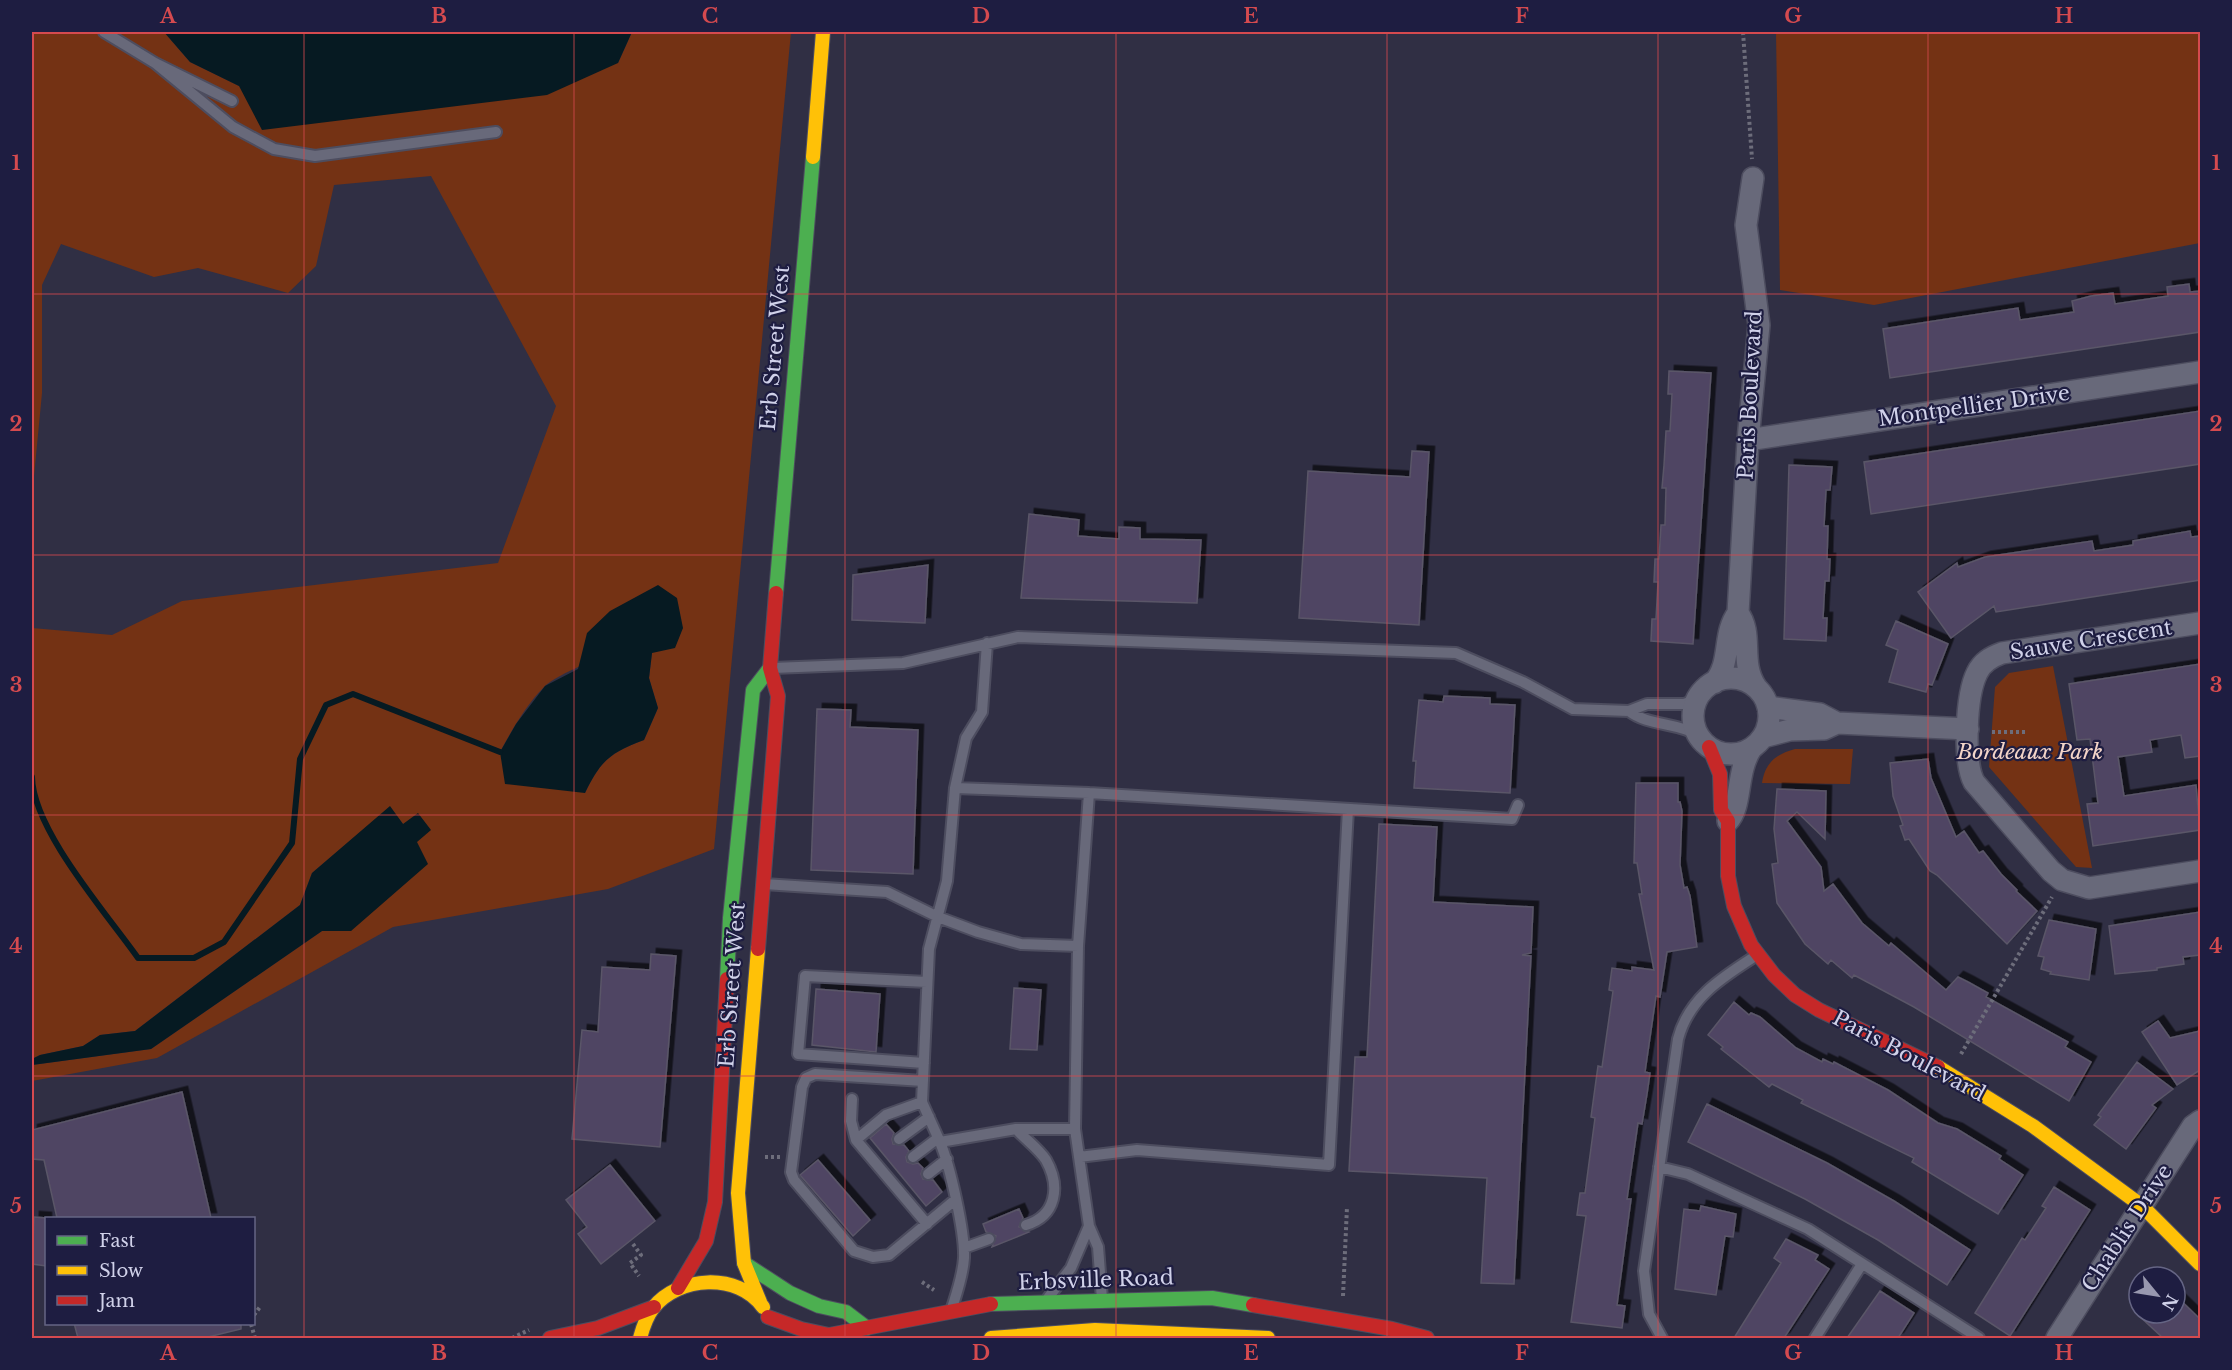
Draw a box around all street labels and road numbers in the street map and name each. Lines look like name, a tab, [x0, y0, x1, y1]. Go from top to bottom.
street label: Erb Street West	[755, 264, 795, 432]
street label: Paris Boulevard	[1733, 310, 1767, 480]
street label: Montpellier Drive	[1877, 380, 2071, 432]
street label: Sauve Crescent	[2008, 614, 2174, 666]
street label: Erb Street West	[713, 901, 751, 1069]
street label: Paris Boulevard	[1828, 1005, 1990, 1107]
street label: Chablis Drive	[2076, 1160, 2178, 1296]
street label: Erbsville Road	[1018, 1264, 1174, 1296]

